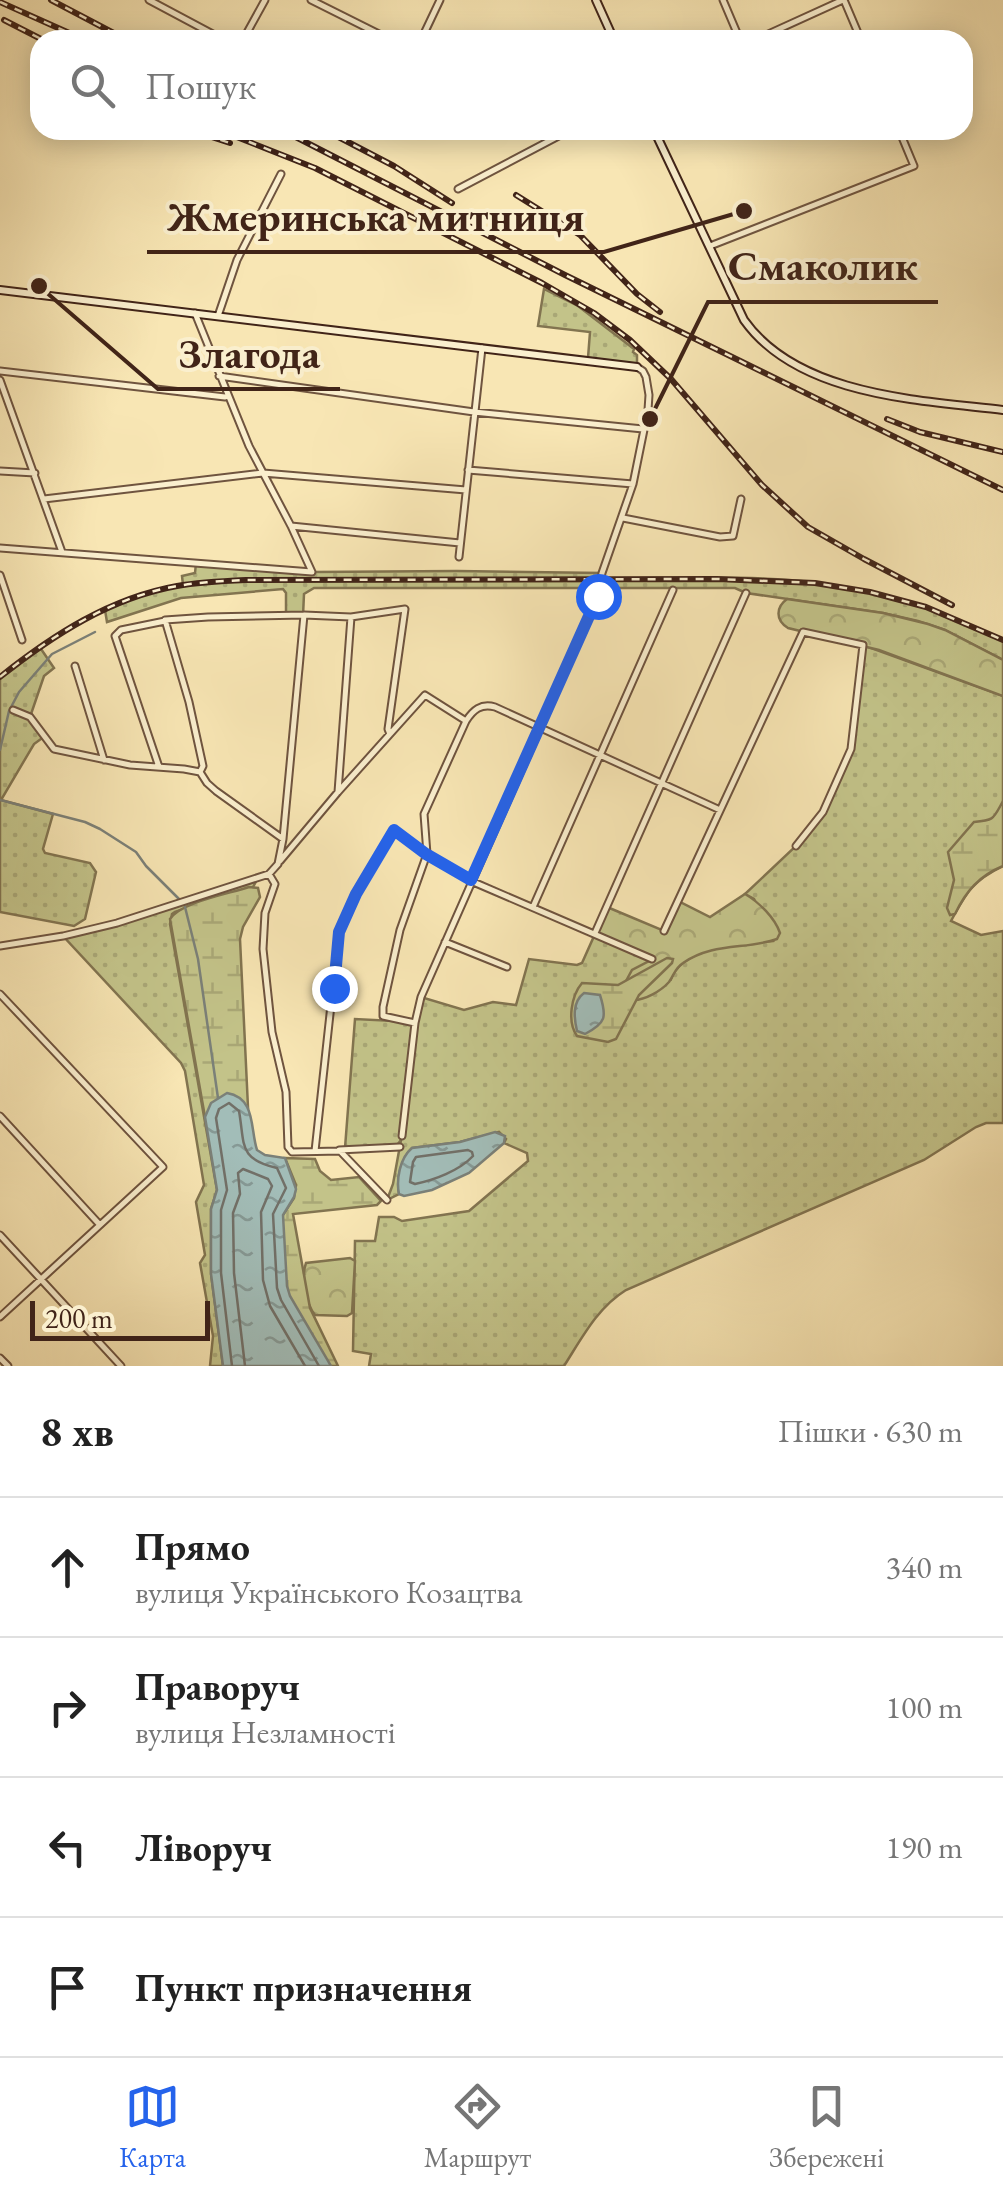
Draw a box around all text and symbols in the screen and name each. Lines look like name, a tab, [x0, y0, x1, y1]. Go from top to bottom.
search box	[30, 30, 973, 140]
icon: search	[65, 58, 120, 113]
text: Пошук	[145, 61, 256, 110]
callout: Жмеринська митниця	[147, 180, 604, 252]
text: Жмеринська митниця	[167, 189, 584, 244]
callout: Смаколик	[708, 230, 938, 302]
text: Смаколик	[728, 238, 919, 293]
callout: Злагода	[158, 317, 340, 389]
text: Злагода	[178, 326, 321, 381]
route start	[576, 574, 622, 620]
route end	[312, 966, 358, 1012]
scale bar	[30, 1296, 210, 1340]
text: 200 m	[45, 1300, 113, 1336]
text: 8 хв	[40, 1404, 114, 1459]
text: Пішки · 630 m	[778, 1410, 963, 1452]
text: Прямо	[135, 1522, 250, 1571]
icon: ahead	[40, 1540, 95, 1595]
text: 340 m	[886, 1546, 963, 1588]
text: вулиця Українського Козацтва	[135, 1571, 523, 1613]
text: Праворуч	[135, 1662, 300, 1711]
icon: right	[40, 1680, 95, 1735]
text: 100 m	[886, 1686, 963, 1728]
text: вулиця Незламності	[135, 1711, 396, 1753]
icon: left	[40, 1820, 95, 1875]
text: Ліворуч	[135, 1823, 272, 1872]
text: 190 m	[886, 1826, 963, 1868]
icon: arrive	[40, 1960, 95, 2015]
text: Пункт призначення	[135, 1963, 472, 2012]
tab: Карта	[119, 2079, 186, 2175]
tab: Маршрут	[424, 2079, 531, 2175]
tab: Збережені	[769, 2079, 884, 2175]

